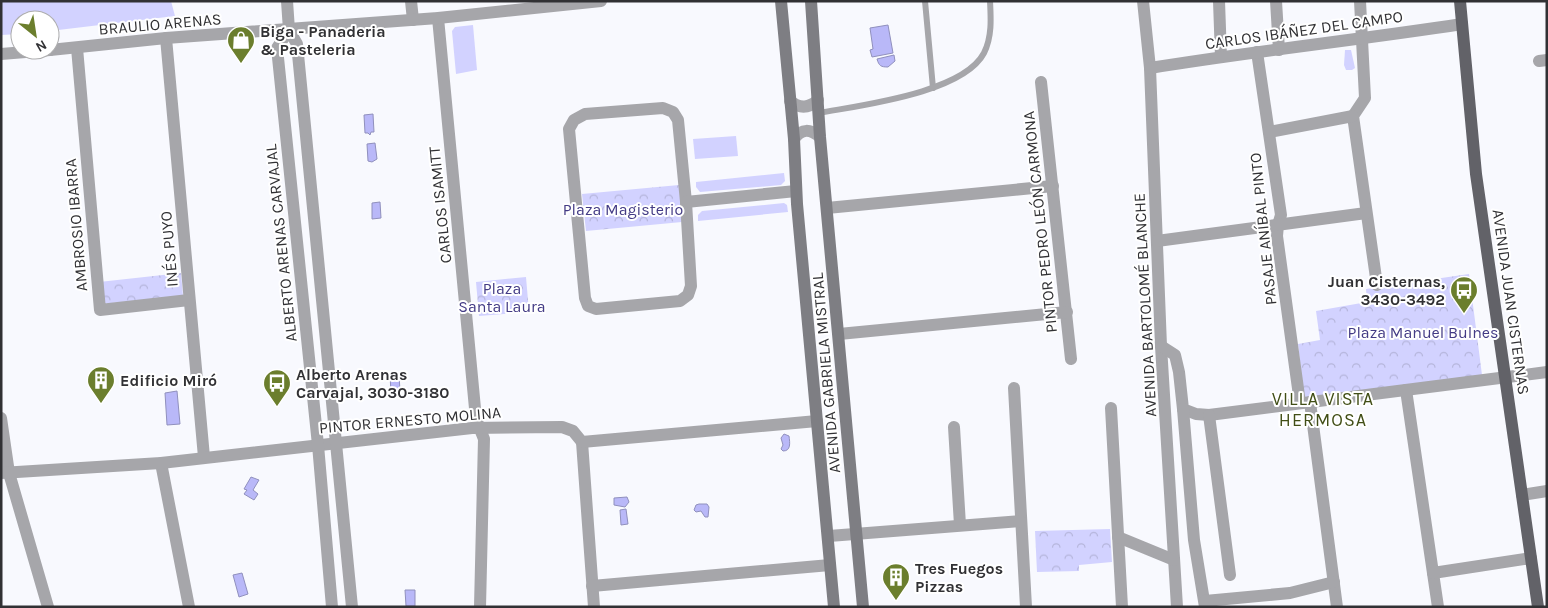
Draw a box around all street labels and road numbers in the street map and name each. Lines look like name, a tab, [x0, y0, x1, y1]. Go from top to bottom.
street label: CARLOS IBÁÑEZ DEL CAMPO	[1204, 7, 1404, 53]
street label: BRAULIO ARENAS	[98, 9, 222, 39]
street label: PINTOR PEDRO LEÓN CARMONA	[1019, 110, 1061, 334]
street label: ALBERTO ARENAS CARVAJAL	[261, 143, 301, 343]
street label: CARLOS ISAMITT	[424, 146, 456, 264]
street label: PASAJE ANÍBAL PINTO	[1246, 152, 1280, 306]
street label: AMBROSIO IBARRA	[61, 158, 91, 292]
street label: AVENIDA BARTOLOMÉ BLANCHE	[1130, 193, 1160, 417]
street label: AVENIDA JUAN CISTERNAS	[1489, 208, 1533, 396]
street label: INÉS PUYO	[156, 210, 182, 288]
street label: AVENIDA GABRIELA MISTRAL	[808, 271, 844, 474]
street label: PINTOR ERNESTO MOLINA	[318, 403, 502, 437]

